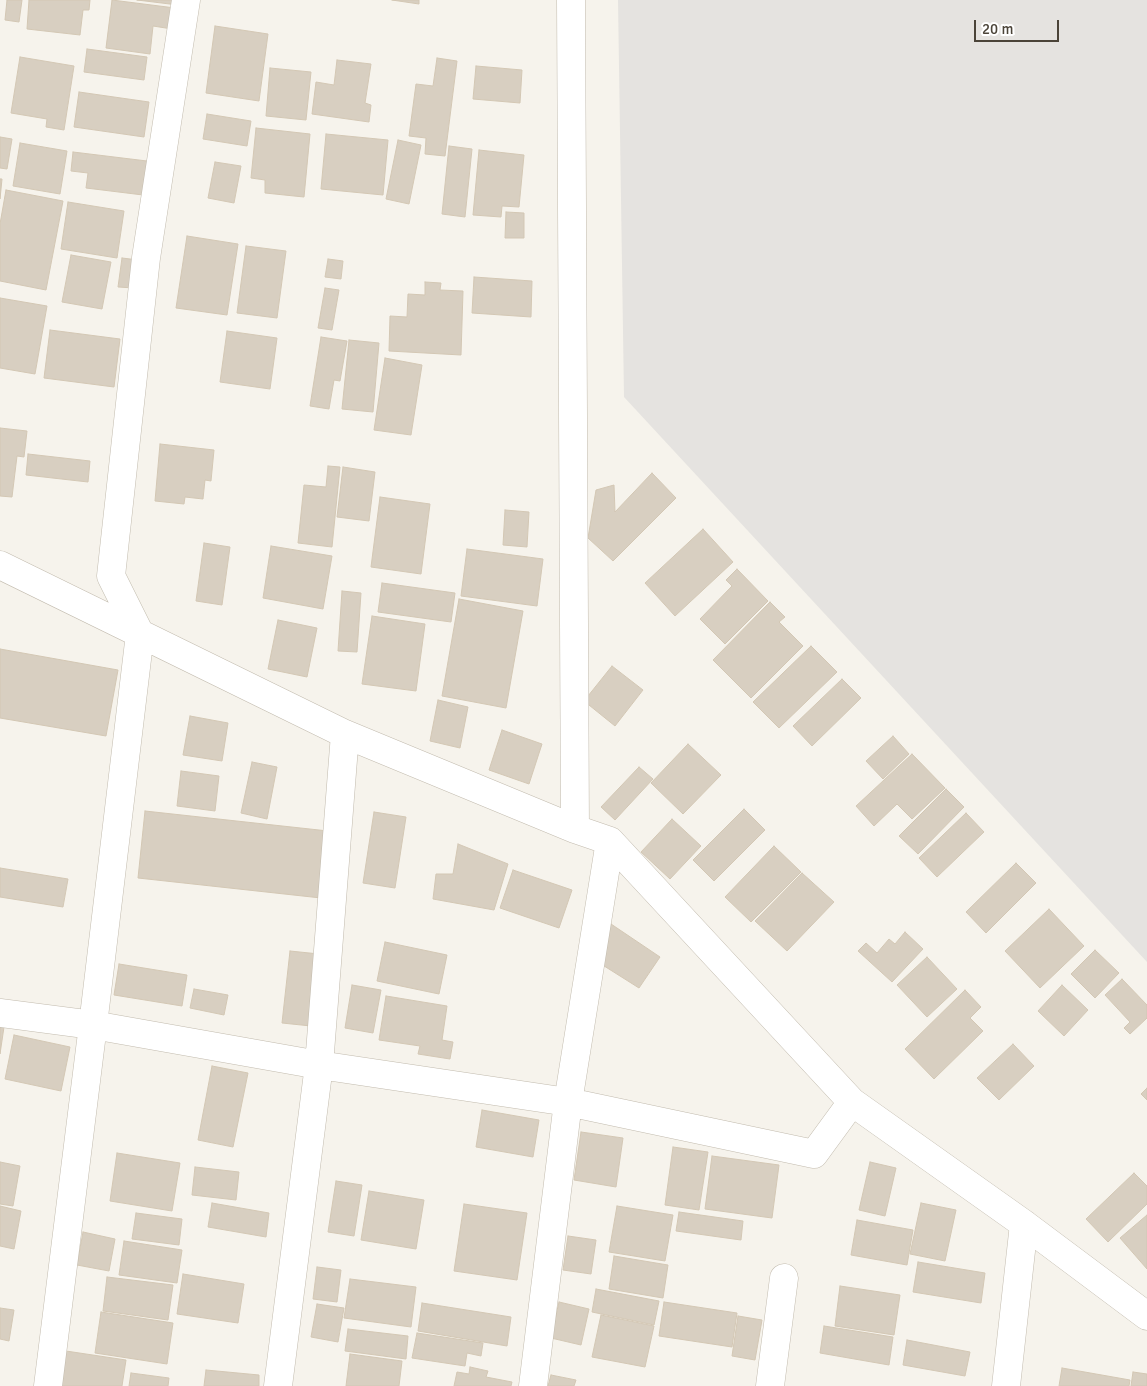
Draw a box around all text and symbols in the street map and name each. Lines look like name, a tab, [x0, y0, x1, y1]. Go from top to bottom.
scale bar	[977, 10, 1062, 42]
text: 20 m	[982, 20, 1013, 38]

